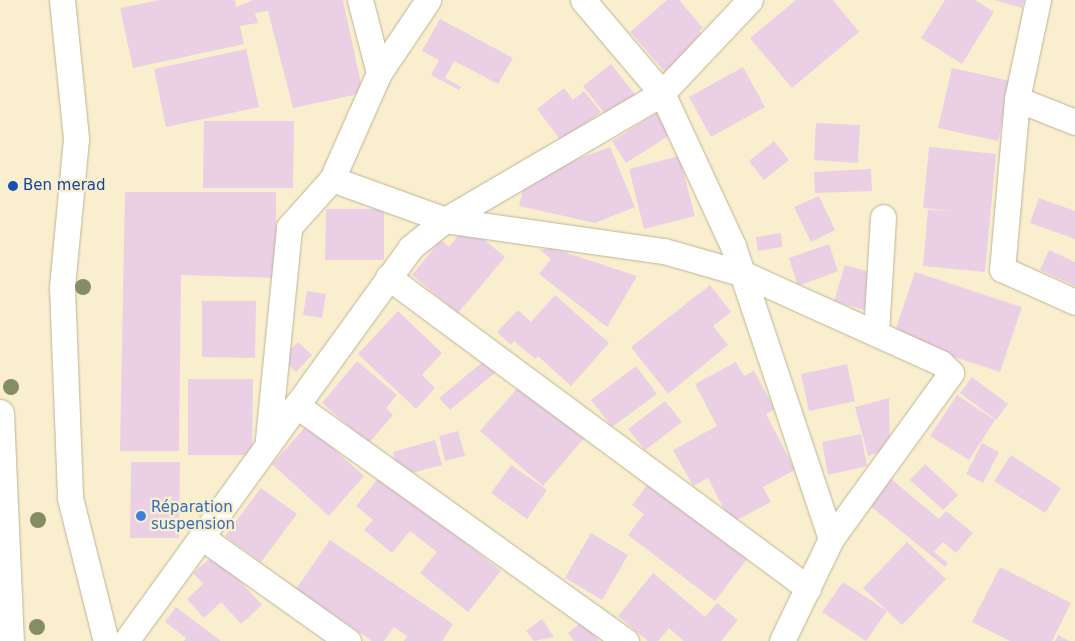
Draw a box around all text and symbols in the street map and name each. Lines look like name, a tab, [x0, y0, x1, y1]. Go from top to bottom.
place label: Ben merad	[23, 177, 106, 195]
marker: Ben merad	[7, 180, 19, 192]
place label: Réparation suspension	[151, 498, 235, 533]
marker: Réparation suspension	[135, 510, 147, 522]

